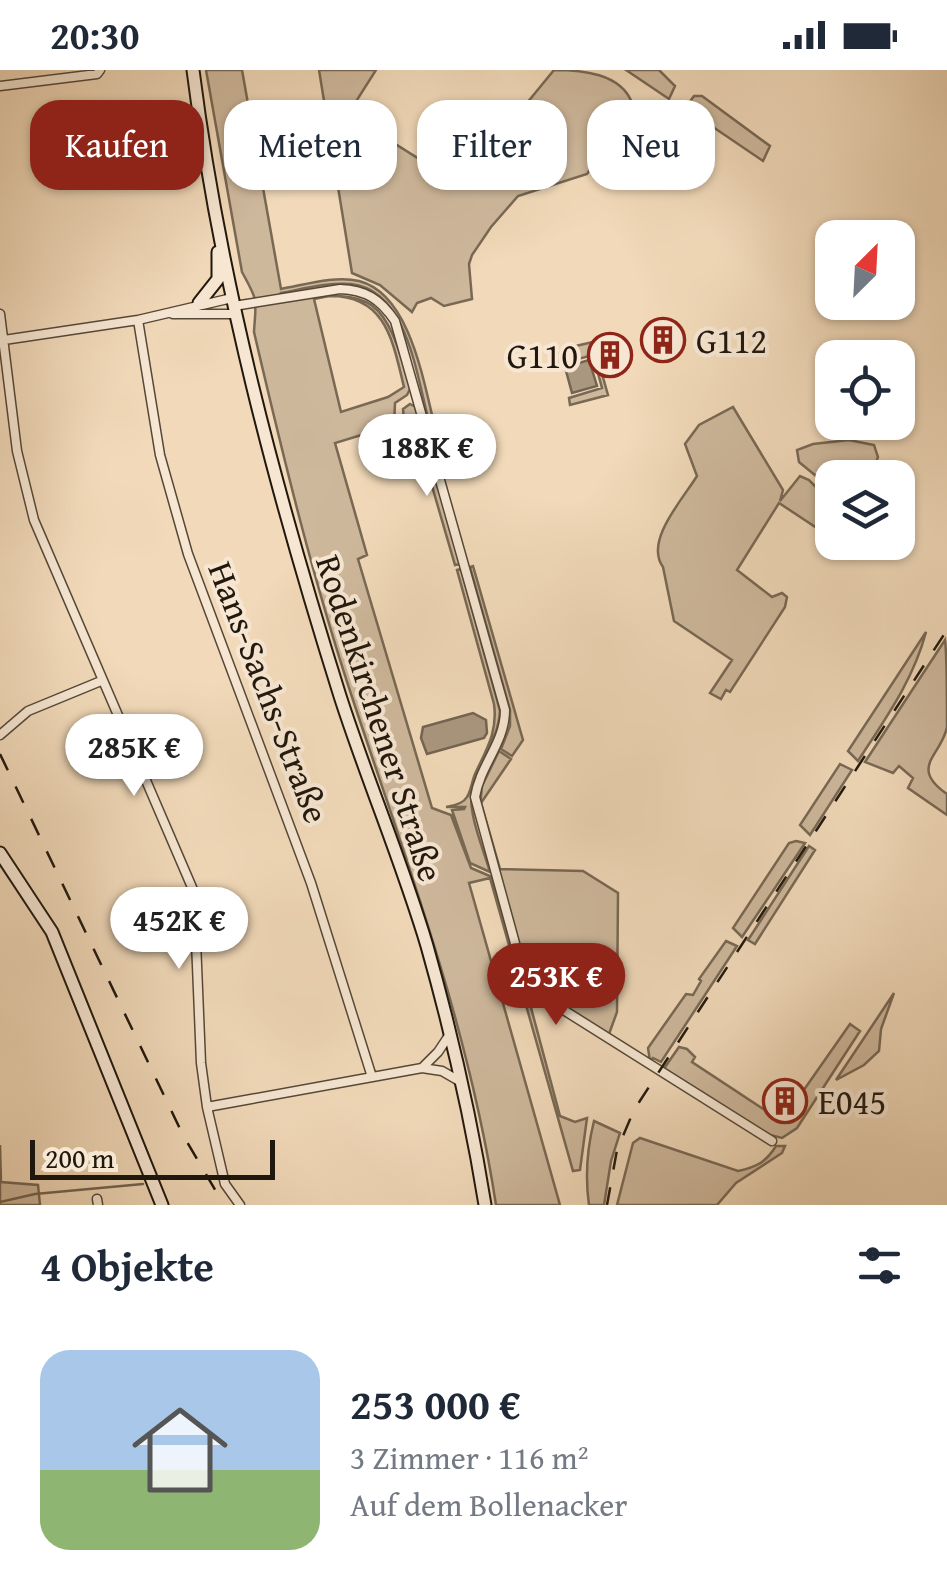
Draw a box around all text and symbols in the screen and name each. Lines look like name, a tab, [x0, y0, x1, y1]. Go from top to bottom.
text: 20:30	[50, 7, 140, 63]
chip: Kaufen	[30, 100, 204, 190]
chip: Mieten	[224, 100, 397, 190]
chip: Filter	[417, 100, 567, 190]
chip: Neu	[587, 100, 715, 190]
north arrow	[815, 220, 915, 320]
map controls	[815, 220, 915, 560]
place label: G112	[696, 315, 767, 366]
building icon: G112	[640, 317, 686, 363]
place label: G110	[507, 330, 578, 381]
building icon: G110	[587, 332, 633, 378]
button: locate	[815, 340, 915, 440]
pin: 188K €	[346, 414, 508, 499]
text: 188K €	[380, 423, 474, 470]
button: layers	[815, 460, 915, 560]
street label: Rodenkirchener Straße	[303, 548, 457, 888]
street label: Hans-Sachs-Straße	[196, 554, 342, 830]
pin: 285K €	[53, 714, 215, 799]
text: 285K €	[87, 723, 181, 770]
pin: 452K €	[98, 887, 260, 972]
text: 452K €	[132, 896, 226, 943]
pin: 253K €	[475, 943, 637, 1028]
text: 253K €	[509, 952, 603, 999]
place label: E045	[818, 1076, 886, 1127]
building icon: E045	[762, 1078, 808, 1124]
scale bar	[30, 1135, 275, 1180]
text: 200 m	[45, 1137, 114, 1178]
text: 4 Objekte	[40, 1235, 214, 1296]
icon: filters	[852, 1238, 907, 1293]
text: 253 000 €	[350, 1373, 521, 1434]
icon: home	[120, 1390, 240, 1510]
text: 3 Zimmer · 116 m²	[350, 1434, 588, 1481]
text: Auf dem Bollenacker	[350, 1481, 627, 1528]

